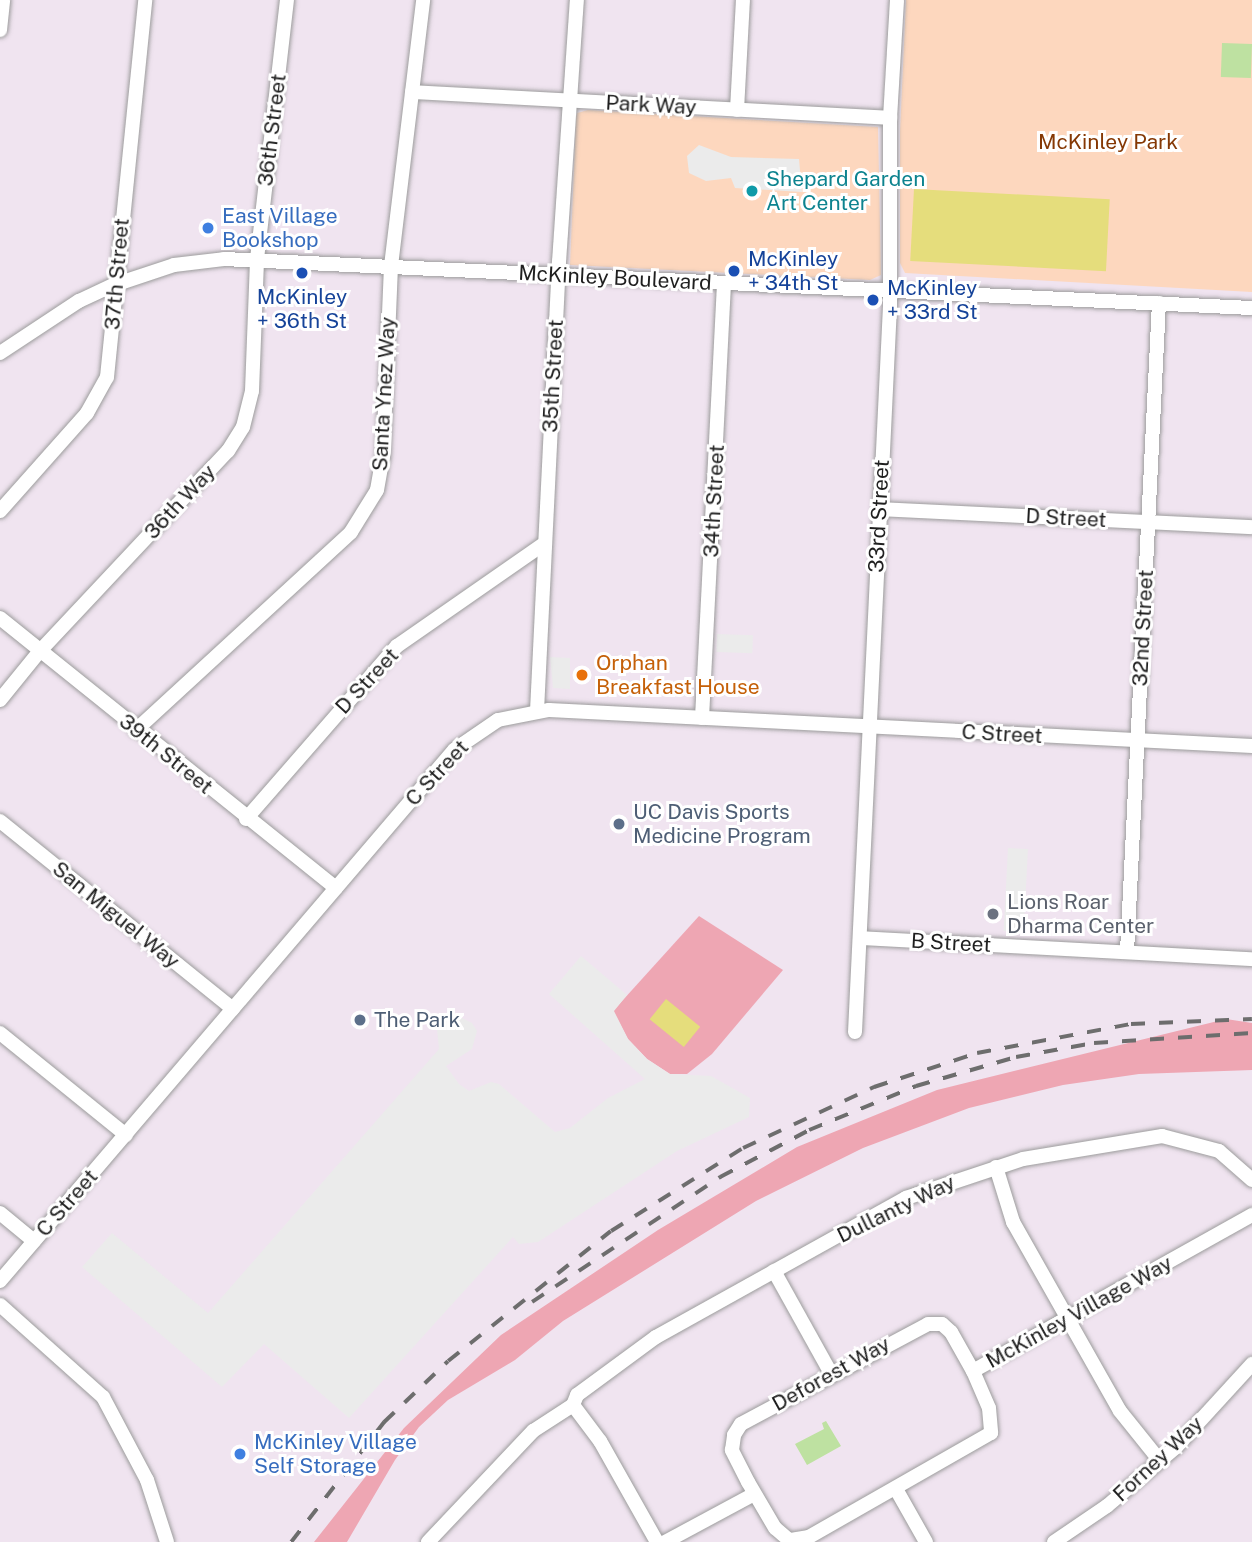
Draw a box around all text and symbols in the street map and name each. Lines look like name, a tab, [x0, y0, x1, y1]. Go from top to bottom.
street label: 36th Street	[253, 72, 291, 188]
street label: Park Way	[605, 90, 697, 120]
park label: McKinley Park	[1038, 129, 1178, 155]
place label: Shepard Garden Art Center	[766, 166, 925, 216]
marker: Shepard Garden Art Center	[744, 183, 760, 199]
place label: East Village Bookshop	[222, 203, 338, 253]
street label: 37th Street	[100, 217, 134, 331]
marker: East Village Bookshop	[200, 220, 216, 236]
place label: McKinley + 34th St	[748, 246, 838, 296]
street label: McKinley Boulevard	[518, 260, 712, 296]
marker: McKinley + 34th St	[726, 263, 742, 279]
marker: McKinley + 36th St	[294, 265, 310, 281]
place label: McKinley + 33rd St	[887, 275, 978, 325]
place label: McKinley + 36th St	[257, 284, 347, 334]
marker: McKinley + 33rd St	[865, 292, 881, 308]
street label: Santa Ynez Way	[367, 316, 401, 472]
street label: 35th Street	[537, 319, 569, 433]
street label: 34th Street	[698, 444, 730, 558]
street label: 36th Way	[139, 459, 221, 545]
street label: 33rd Street	[863, 459, 895, 573]
street label: D Street	[1025, 503, 1107, 533]
street label: 32nd Street	[1127, 569, 1159, 687]
street label: D Street	[330, 643, 404, 719]
place label: Orphan Breakfast House	[596, 650, 760, 700]
marker: Orphan Breakfast House	[574, 667, 590, 683]
street label: 39th Street	[114, 709, 218, 799]
street label: C Street	[961, 719, 1043, 749]
street label: C Street	[400, 735, 474, 811]
place label: UC Davis Sports Medicine Program	[633, 799, 811, 849]
marker: UC Davis Sports Medicine Program	[611, 816, 627, 832]
street label: San Miguel Way	[47, 856, 185, 974]
place label: Lions Roar Dharma Center	[1007, 889, 1154, 939]
marker: Lions Roar Dharma Center	[985, 906, 1001, 922]
street label: B Street	[910, 928, 992, 958]
place label: The Park	[374, 1007, 460, 1033]
marker: The Park	[352, 1012, 368, 1028]
street label: C Street	[31, 1164, 103, 1242]
street label: Dullanty Way	[833, 1169, 959, 1249]
street label: McKinley Village Way	[981, 1250, 1177, 1374]
street label: Deforest Way	[768, 1331, 894, 1417]
street label: Forney Way	[1108, 1411, 1208, 1507]
place label: McKinley Village Self Storage	[254, 1429, 417, 1479]
marker: McKinley Village Self Storage	[232, 1446, 248, 1462]

